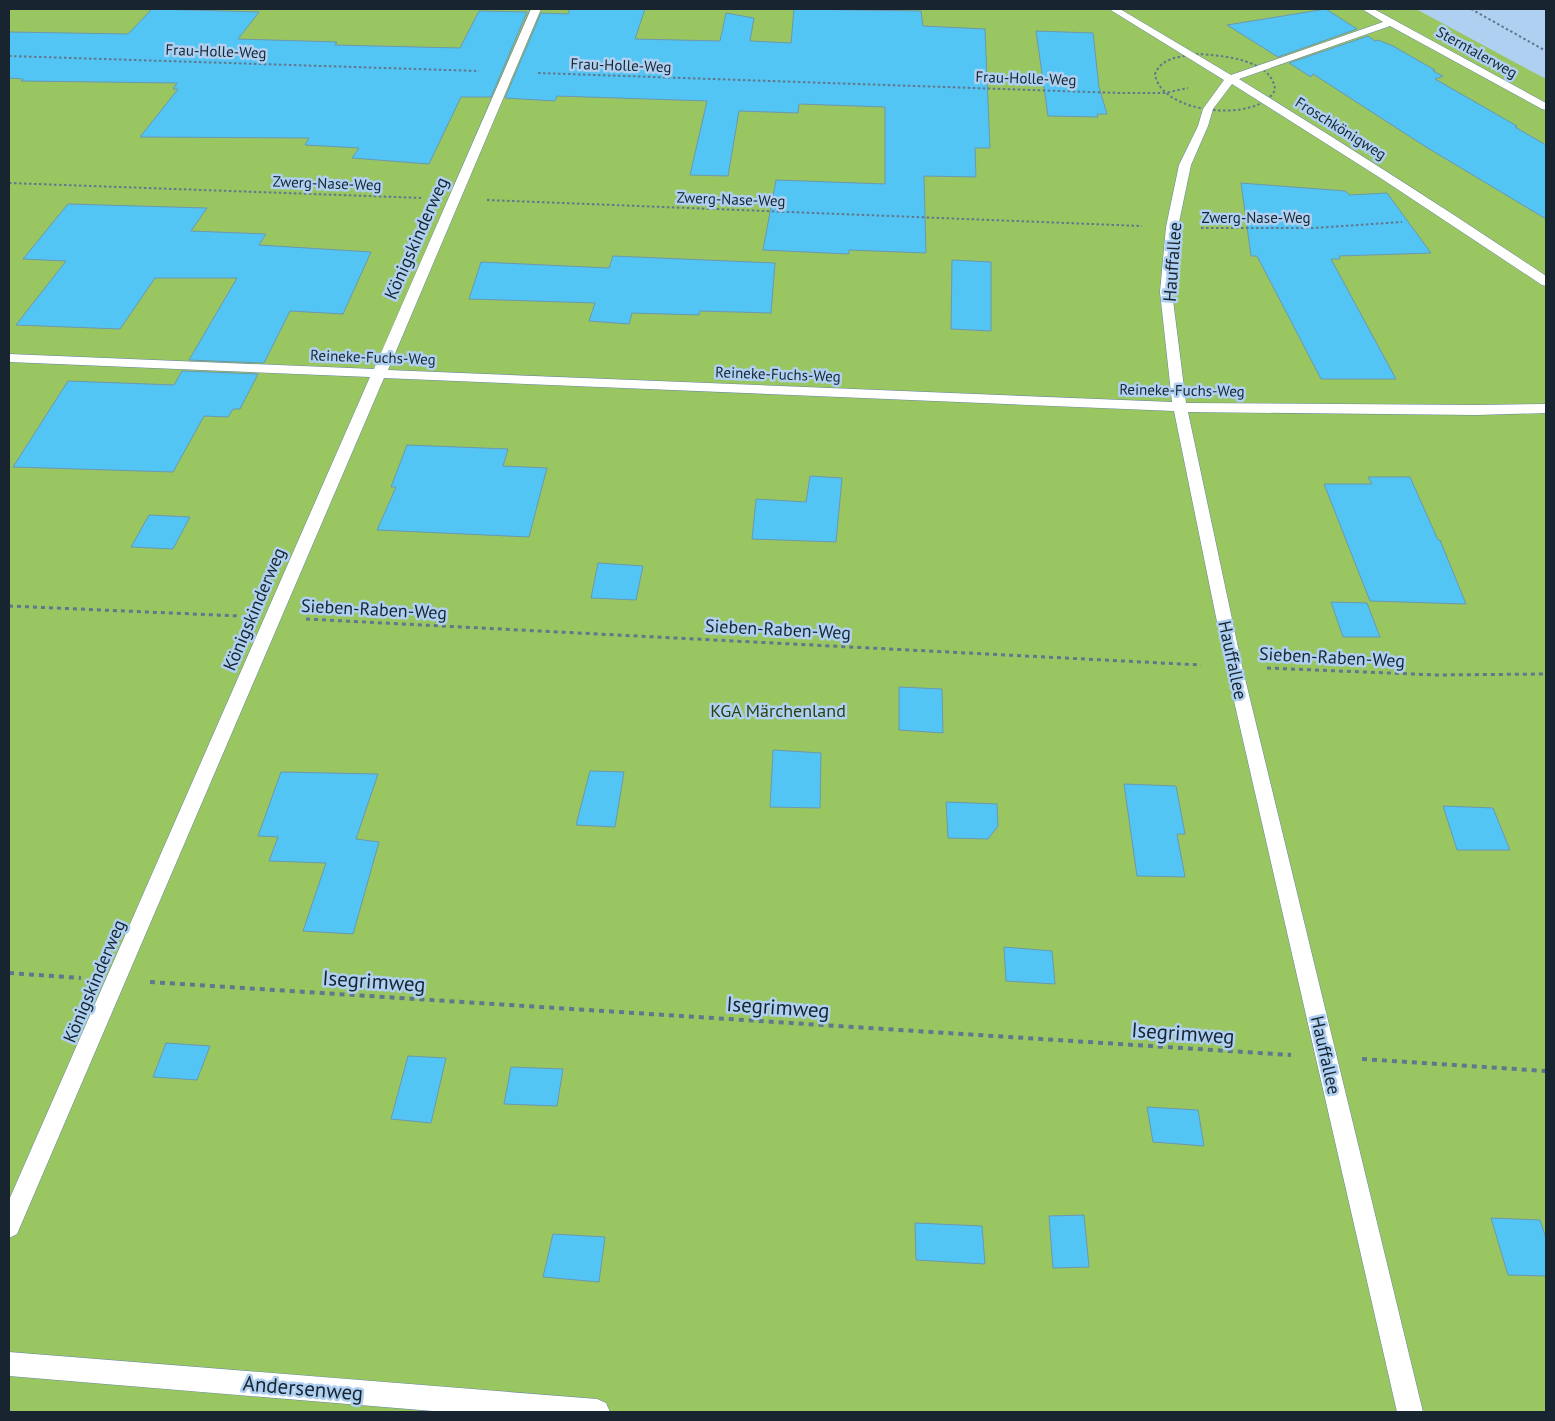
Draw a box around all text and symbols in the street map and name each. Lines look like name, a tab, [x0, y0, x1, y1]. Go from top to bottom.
street label: Sterntalerweg	[1433, 22, 1521, 82]
street label: Frau-Holle-Weg	[165, 40, 267, 62]
street label: Frau-Holle-Weg	[570, 54, 672, 76]
street label: Frau-Holle-Weg	[975, 67, 1077, 89]
street label: Froschkönigweg	[1292, 92, 1390, 164]
street label: Zwerg-Nase-Weg	[272, 172, 382, 194]
street label: Königskinderweg	[379, 173, 453, 303]
street label: Zwerg-Nase-Weg	[676, 188, 786, 210]
street label: Zwerg-Nase-Weg	[1202, 208, 1310, 227]
street label: Hauffallee	[1158, 221, 1186, 303]
street label: Reineke-Fuchs-Weg	[310, 345, 436, 369]
street label: Reineke-Fuchs-Weg	[715, 362, 841, 386]
street label: Reineke-Fuchs-Weg	[1119, 379, 1245, 401]
street label: Königskinderweg	[218, 544, 290, 674]
street label: Sieben-Raben-Weg	[300, 594, 448, 624]
street label: Sieben-Raben-Weg	[704, 614, 852, 644]
street label: Hauffallee	[1213, 619, 1253, 701]
street label: Sieben-Raben-Weg	[1258, 642, 1406, 672]
park label: KGA Märchenland	[710, 699, 846, 722]
street label: Königskinderweg	[58, 916, 130, 1046]
street label: Isegrimweg	[321, 964, 427, 998]
street label: Isegrimweg	[725, 990, 831, 1024]
street label: Hauffallee	[1306, 1014, 1346, 1096]
street label: Isegrimweg	[1130, 1016, 1236, 1050]
street label: Andersenweg	[242, 1369, 364, 1407]

